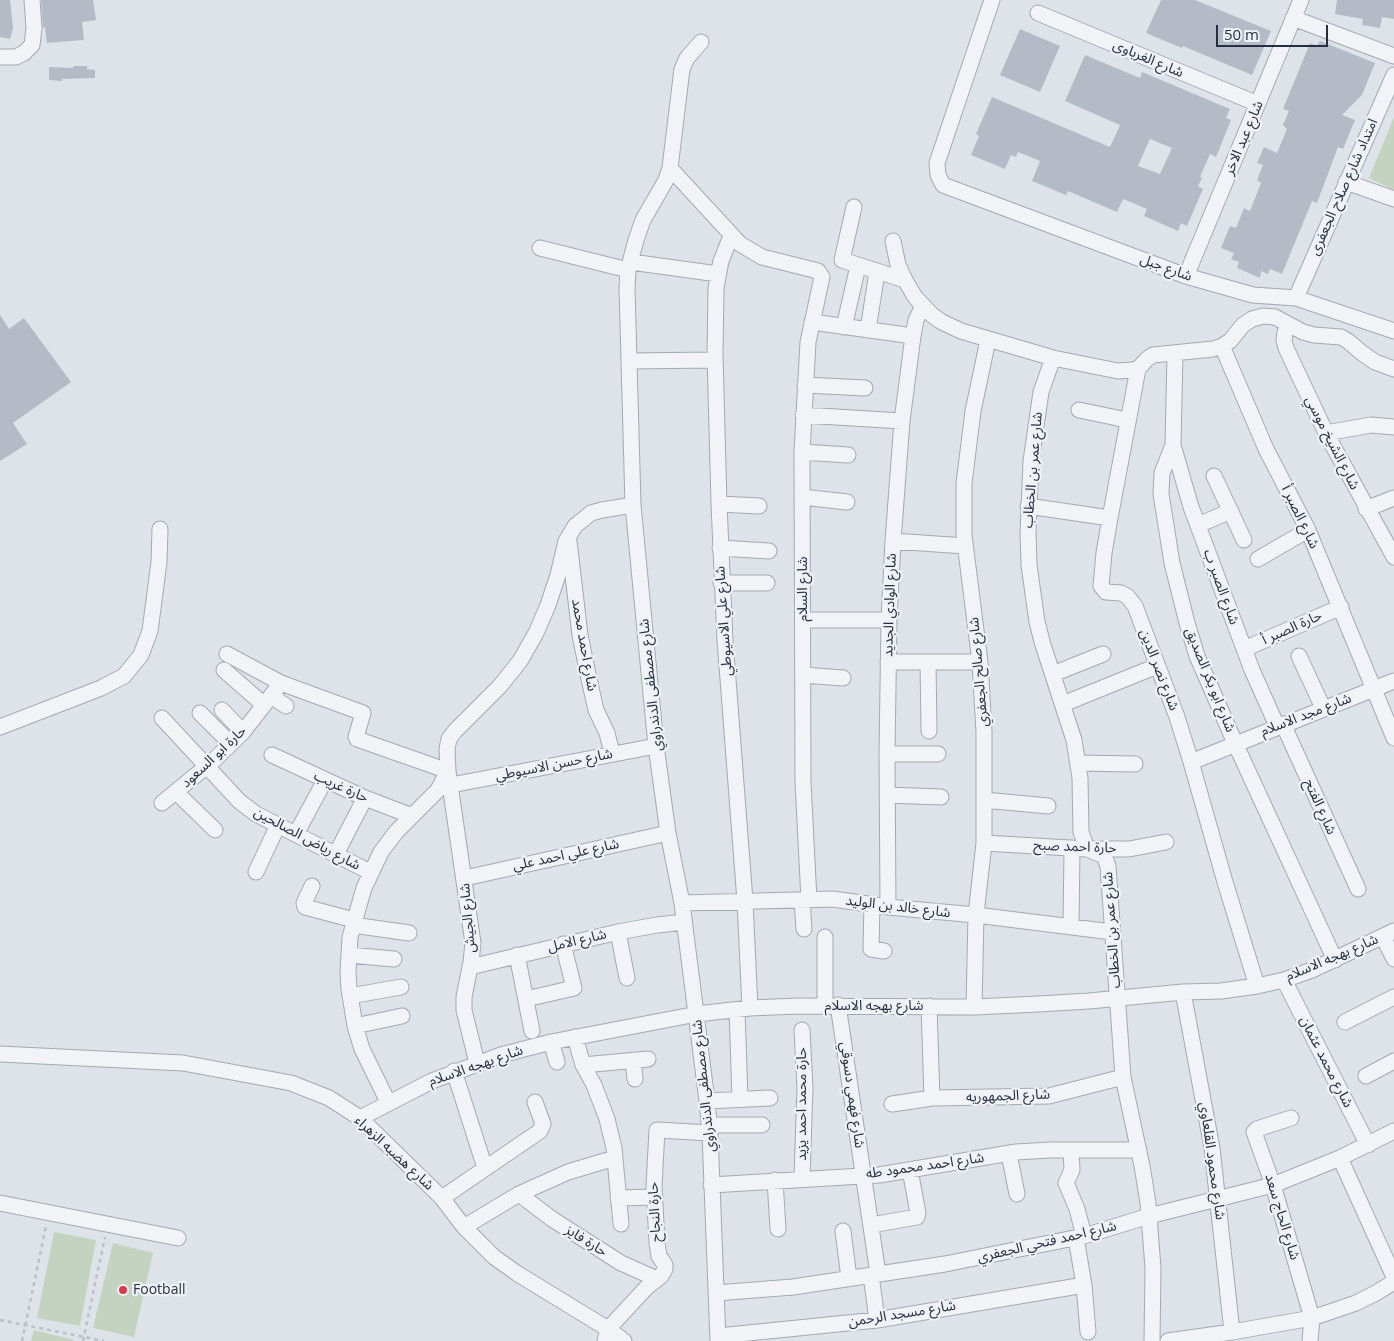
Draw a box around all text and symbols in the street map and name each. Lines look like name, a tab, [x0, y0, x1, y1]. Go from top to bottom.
scale bar	[1219, 15, 1332, 47]
text: 50 m	[1224, 24, 1259, 44]
street label: شارع الغرباوى	[1110, 37, 1186, 81]
street label: شارع عبد الاخر	[1221, 98, 1267, 178]
street label: امتداد شارع صلاح الجعفرى	[1306, 116, 1382, 258]
street label: شارع جبل	[1138, 251, 1194, 285]
street label: شارع الشيخ موسي	[1301, 393, 1363, 493]
street label: شارع عمر بن الخطاب	[1020, 411, 1046, 529]
street label: شارع الصبر أ	[1277, 483, 1323, 551]
street label: شارع الصبر ب	[1200, 547, 1242, 627]
street label: شارع الوادي الجديد	[880, 553, 900, 657]
street label: شارع السلام	[795, 557, 811, 621]
street label: شارع علي الاسيوطي	[712, 565, 736, 677]
street label: شارع احمد محمد	[568, 598, 600, 692]
street label: حارة الصبر أ	[1259, 607, 1325, 649]
street label: شارع صالح الجعفري	[966, 616, 992, 728]
street label: شارع مصطفى الدندراوي	[636, 618, 666, 752]
street label: شارع ابو بكر الصديق	[1181, 625, 1239, 735]
street label: شارع نصر الدين	[1136, 627, 1182, 713]
street label: شارع مجد الاسلام	[1258, 690, 1354, 740]
street label: حارة ابو السعود	[178, 723, 250, 791]
street label: شارع حسن الاسيوطي	[494, 745, 614, 785]
street label: حارة غريب	[311, 768, 371, 806]
street label: شارع الفتح	[1300, 777, 1340, 837]
street label: شارع رياض الصالحين	[251, 804, 363, 874]
street label: شارع علي احمد علي	[511, 836, 621, 874]
street label: حارة احمد صبح	[1033, 837, 1117, 857]
street label: شارع عمر بن الخطاب	[1100, 871, 1124, 989]
street label: شارع الجيش	[457, 883, 479, 953]
street label: شارع خالد بن الوليد	[845, 892, 951, 922]
street label: شارع الامل	[546, 926, 608, 956]
street label: شارع بهجه الاسلام	[1283, 931, 1381, 985]
street label: شارع بهجه الاسلام	[825, 998, 923, 1014]
street label: شارع محمد عثمان	[1296, 1013, 1356, 1111]
street label: شارع مصطفى الدندراوي	[689, 1019, 719, 1153]
street label: شارع فهمي دسوقي	[836, 1041, 868, 1149]
street label: شارع بهجه الاسلام	[427, 1042, 525, 1090]
street label: حارة محمد احمد يزيد	[794, 1047, 810, 1161]
street label: شارع الجمهوريه	[966, 1086, 1050, 1106]
street label: شارع محمود القلعاوي	[1195, 1101, 1229, 1221]
street label: شارع هضبه الزهراء	[351, 1112, 437, 1194]
street label: شارع احمد محمود طه	[865, 1149, 985, 1183]
street label: شارع الحاج سعد	[1261, 1172, 1303, 1262]
street label: حارة النجاح	[645, 1182, 665, 1242]
street label: شارع احمد فتحي الجعفري	[976, 1218, 1118, 1266]
street label: حارة فايز	[562, 1222, 610, 1260]
place label: Football	[133, 1282, 185, 1298]
marker: Football	[117, 1284, 129, 1296]
street label: شارع مسجد الرحمن	[847, 1297, 957, 1331]

